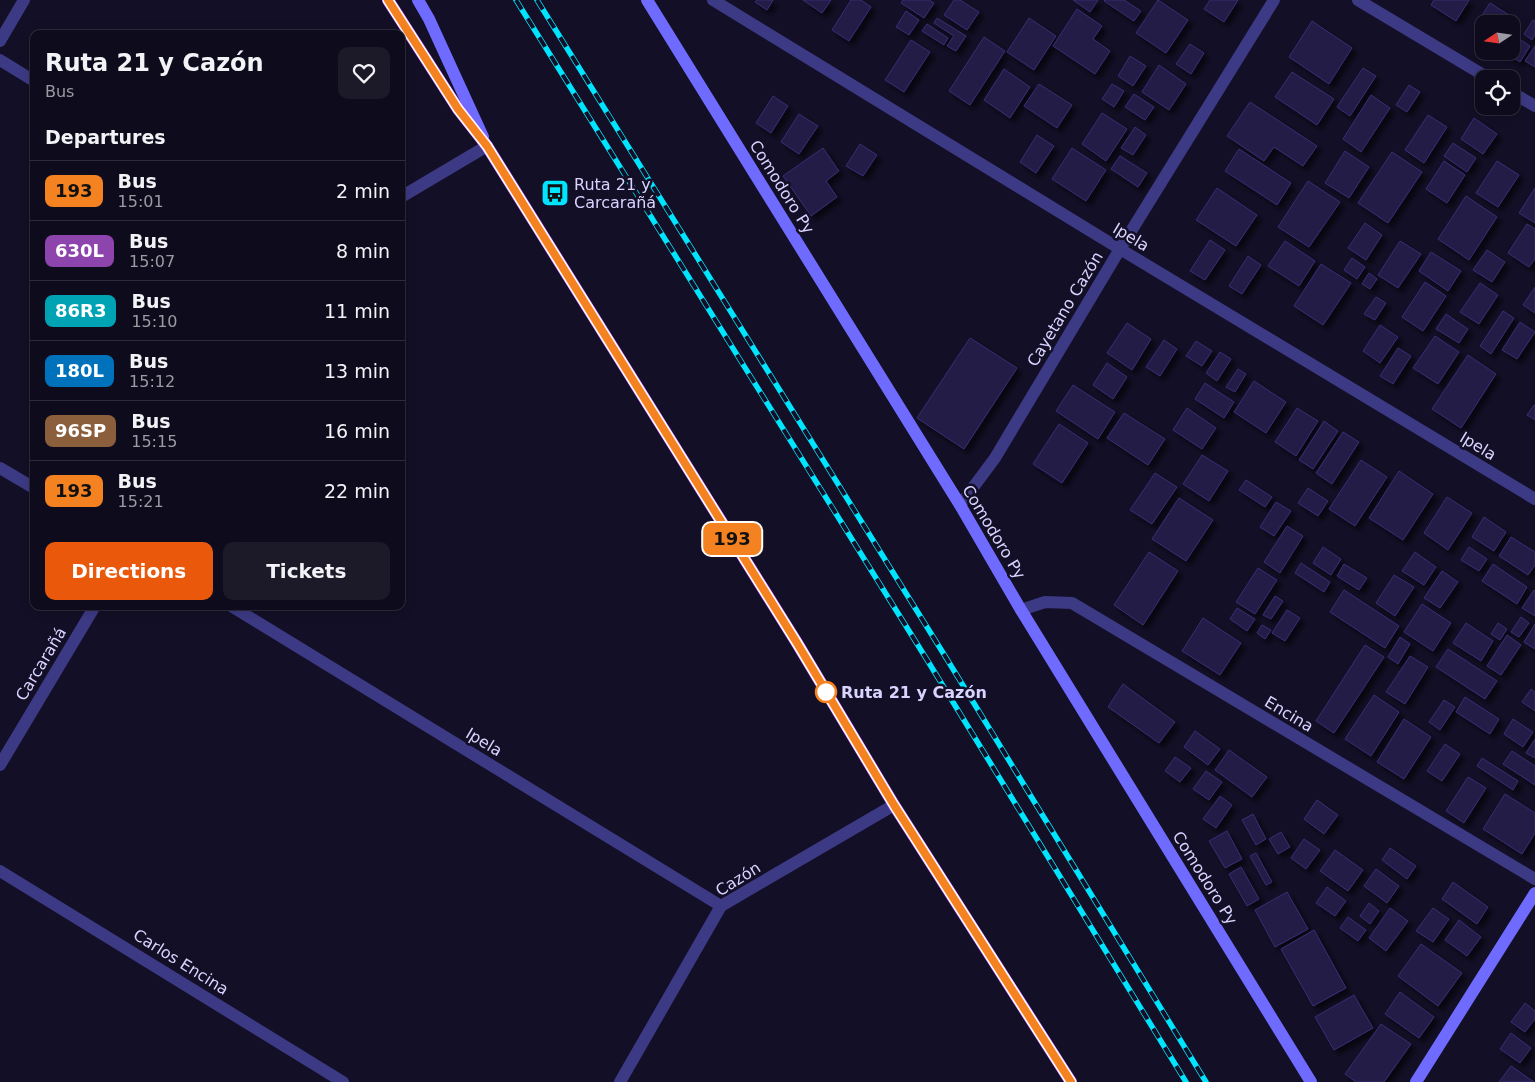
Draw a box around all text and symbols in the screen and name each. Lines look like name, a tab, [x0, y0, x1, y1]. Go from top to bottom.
north arrow	[1475, 15, 1520, 60]
map controls	[1475, 15, 1520, 115]
button: heart	[338, 47, 390, 99]
text: Ruta 21 y Cazón	[45, 49, 264, 77]
button: locate	[1475, 70, 1520, 115]
text: Bus	[45, 82, 74, 101]
text: Departures	[45, 126, 166, 148]
street label: Comodoro Py	[746, 137, 818, 237]
text: Bus	[118, 170, 157, 192]
place label: Ruta 21 y Carcarañá	[574, 175, 656, 212]
bus stop icon: Ruta 21 y Carcarañá	[540, 178, 570, 208]
text: 193	[55, 180, 93, 201]
text: 2 min	[336, 180, 390, 202]
text: 15:01	[118, 192, 164, 211]
street label: Ipela	[1109, 219, 1153, 255]
text: Bus	[129, 230, 168, 252]
text: 630L	[55, 240, 104, 261]
text: 8 min	[336, 240, 390, 262]
street label: Cayetano Cazón	[1023, 248, 1107, 370]
text: 15:07	[129, 252, 175, 271]
text: Bus	[131, 290, 171, 312]
text: 86R3	[55, 300, 106, 321]
text: 11 min	[324, 300, 390, 322]
text: 15:10	[131, 312, 178, 331]
text: Bus	[129, 350, 168, 372]
text: 180L	[55, 360, 104, 381]
text: 13 min	[324, 360, 390, 382]
text: 15:12	[129, 372, 175, 391]
text: Bus	[131, 410, 171, 432]
text: 96SP	[55, 420, 106, 441]
text: 16 min	[324, 420, 390, 442]
street label: Ipela	[1456, 428, 1500, 464]
text: 15:15	[131, 432, 177, 451]
text: Bus	[118, 470, 157, 492]
text: 193	[55, 480, 93, 501]
text: 22 min	[324, 480, 390, 502]
street label: Comodoro Py	[958, 481, 1030, 583]
text: 15:21	[118, 492, 164, 511]
line badge: 193	[703, 523, 761, 555]
text: 193	[713, 528, 751, 549]
button: Directions	[45, 542, 213, 600]
button: Tickets	[223, 542, 390, 600]
street label: Carcarañá	[12, 624, 70, 704]
marker: Ruta 21 y Cazón	[815, 681, 837, 703]
place label: Ruta 21 y Cazón	[841, 683, 987, 702]
street label: Encina	[1261, 692, 1317, 736]
street label: Ipela	[462, 724, 506, 760]
street label: Comodoro Py	[1169, 828, 1241, 928]
street label: Cazón	[712, 858, 764, 900]
street label: Carlos Encina	[130, 925, 232, 999]

